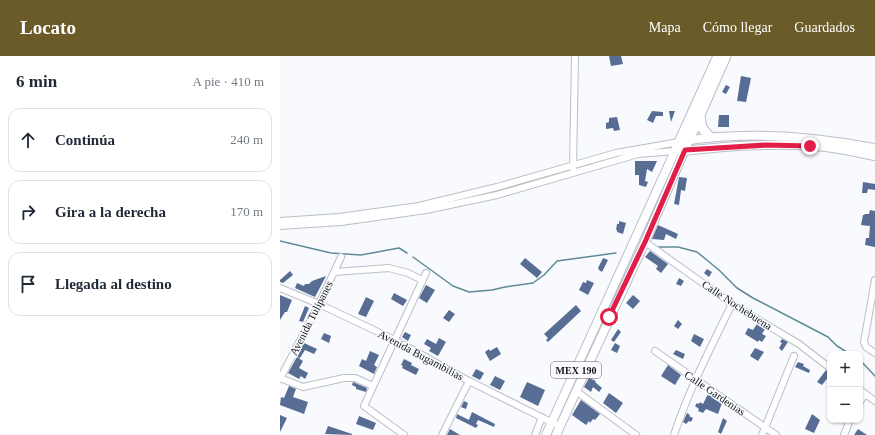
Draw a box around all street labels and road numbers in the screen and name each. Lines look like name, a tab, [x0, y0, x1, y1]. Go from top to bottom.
street label: Calle Nochebuena	[700, 278, 774, 332]
street label: Avenida Tulipanes	[287, 279, 335, 357]
street label: Avenida Bugambilias	[376, 327, 466, 383]
road number: MEX 190	[551, 362, 601, 378]
street label: Calle Gardenias	[682, 368, 748, 418]

